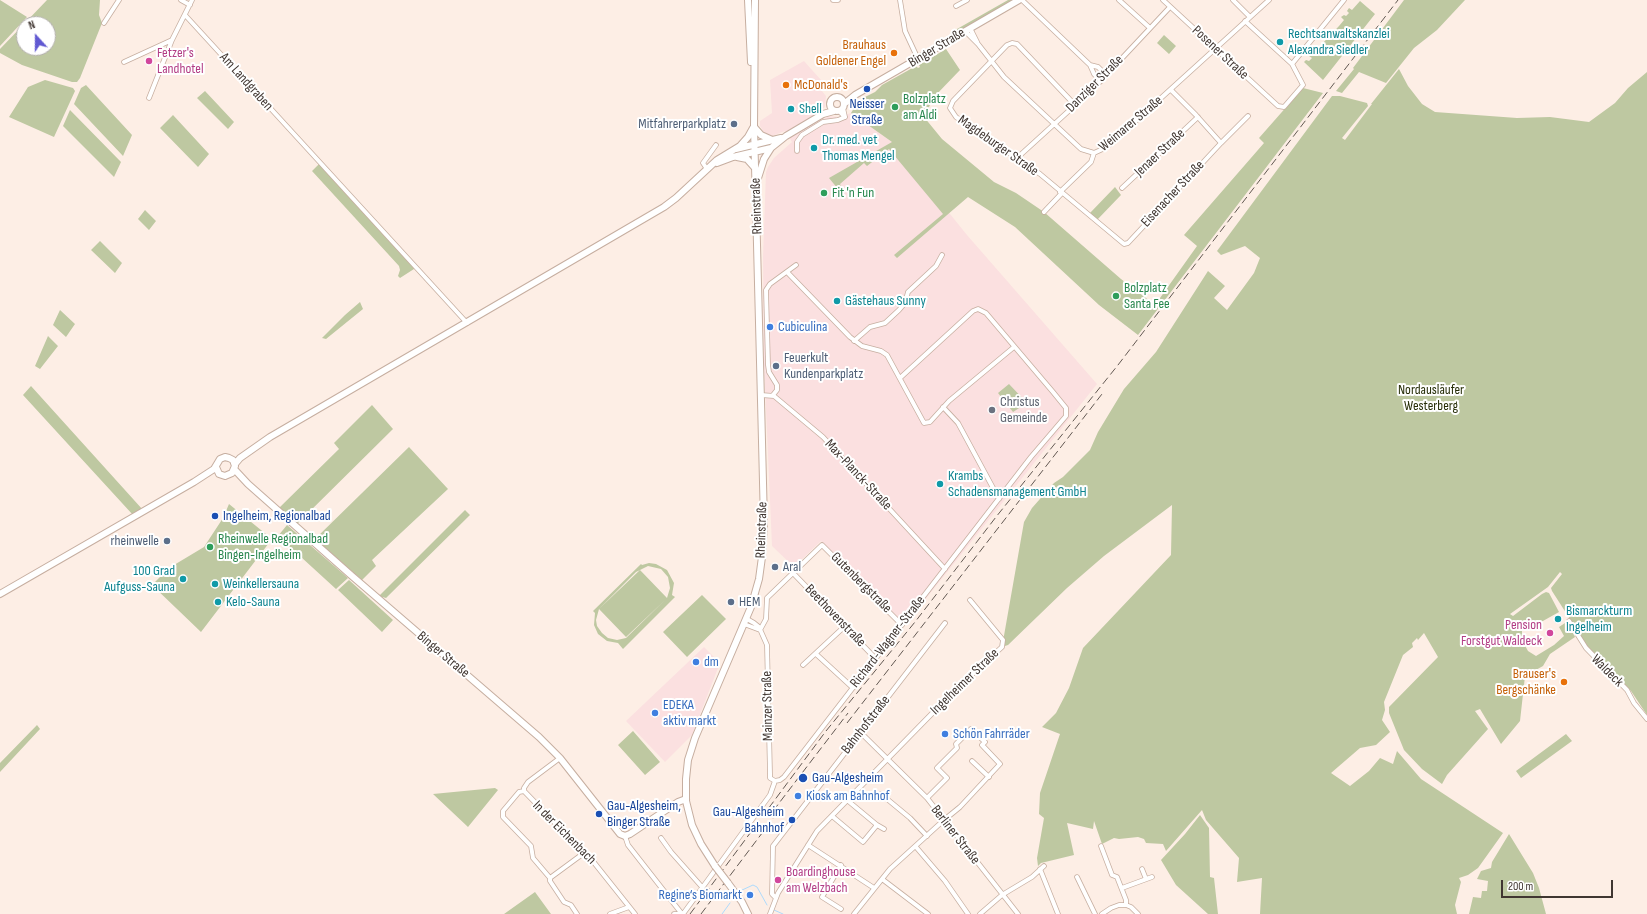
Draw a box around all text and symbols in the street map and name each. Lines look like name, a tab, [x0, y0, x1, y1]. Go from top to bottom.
north arrow	[16, 16, 56, 56]
text: N	[27, 18, 37, 32]
street label: Posener Straße	[1188, 23, 1252, 83]
street label: Binger Straße	[906, 25, 968, 71]
place label: Rechtsanwaltskanzlei Alexandra Siedler	[1288, 26, 1390, 58]
place label: Brauhaus Goldener Engel	[816, 37, 886, 70]
marker: Rechtsanwaltskanzlei Alexandra Siedler	[1275, 37, 1285, 47]
place label: Fetzer's Landhotel	[157, 45, 204, 78]
marker: Brauhaus Goldener Engel	[889, 48, 899, 58]
street label: Am Landgraben	[216, 50, 276, 114]
street label: Danziger Straße	[1063, 52, 1127, 116]
marker: Fetzer's Landhotel	[144, 56, 154, 66]
place label: McDonald's	[794, 77, 848, 93]
marker: McDonald's	[781, 80, 791, 90]
marker: Neisser Straße	[862, 84, 872, 94]
place label: Bolzplatz am Aldi	[903, 91, 946, 124]
street label: Weimarer Straße	[1096, 92, 1166, 156]
place label: Neisser Straße	[850, 96, 884, 128]
place label: Shell	[799, 101, 822, 117]
marker: Bolzplatz am Aldi	[890, 102, 900, 112]
marker: Shell	[786, 104, 796, 114]
street label: Magdeburger Straße	[955, 112, 1041, 180]
place label: Mitfahrerparkplatz	[638, 116, 726, 132]
marker: Mitfahrerparkplatz	[729, 119, 739, 129]
street label: Jenaer Straße	[1131, 125, 1189, 181]
place label: Dr. med. vet Thomas Mengel	[822, 132, 895, 164]
marker: Dr. med. vet Thomas Mengel	[809, 143, 819, 153]
street label: Eisenacher Straße	[1138, 157, 1208, 231]
street label: Rheinstraße	[748, 177, 766, 235]
place label: Fit 'n Fun	[832, 185, 874, 201]
marker: Fit 'n Fun	[819, 188, 829, 198]
place label: Bolzplatz Santa Fee	[1124, 280, 1170, 312]
marker: Bolzplatz Santa Fee	[1111, 291, 1121, 301]
place label: Gästehaus Sunny	[845, 293, 926, 309]
marker: Gästehaus Sunny	[832, 296, 842, 306]
place label: Cubiculina	[778, 319, 827, 335]
marker: Cubiculina	[765, 322, 775, 332]
place label: Feuerkult Kundenparkplatz	[784, 350, 863, 382]
marker: Feuerkult Kundenparkplatz	[771, 361, 781, 371]
park label: Nordausläufer Westerberg	[1398, 382, 1464, 414]
place label: Christus Gemeinde	[1000, 394, 1047, 426]
marker: Christus Gemeinde	[987, 405, 997, 415]
street label: Max-Planck-Straße	[821, 436, 895, 514]
place label: Krambs Schadensmanagement GmbH	[948, 468, 1087, 500]
marker: Krambs Schadensmanagement GmbH	[935, 479, 945, 489]
street label: Rheinstraße	[753, 501, 771, 559]
place label: Ingelheim, Regionalbad	[223, 508, 331, 524]
marker: Ingelheim, Regionalbad	[210, 511, 220, 521]
place label: Rheinwelle Regionalbad Bingen-Ingelheim	[218, 531, 328, 564]
place label: rheinwelle	[111, 533, 159, 549]
marker: rheinwelle	[162, 536, 172, 546]
marker: Rheinwelle Regionalbad Bingen-Ingelheim	[205, 542, 215, 552]
street label: Gutenbergstraße	[827, 549, 895, 617]
place label: Aral	[783, 559, 801, 575]
marker: Aral	[770, 562, 780, 572]
place label: 100 Grad Aufguss-Sauna	[104, 563, 175, 596]
marker: 100 Grad Aufguss-Sauna	[178, 574, 188, 584]
place label: Weinkellersauna	[223, 576, 299, 592]
marker: Weinkellersauna	[210, 579, 220, 589]
street label: Beethovenstraße	[801, 581, 869, 651]
street label: Richard-Wagner-Straße	[847, 593, 929, 691]
place label: Kelo-Sauna	[226, 594, 280, 610]
place label: HEM	[739, 594, 760, 610]
marker: Kelo-Sauna	[213, 597, 223, 607]
marker: HEM	[726, 597, 736, 607]
place label: Bismarckturm Ingelheim	[1566, 603, 1632, 636]
marker: Bismarckturm Ingelheim	[1553, 614, 1563, 624]
place label: Pension Forstgut Waldeck	[1461, 617, 1542, 650]
street label: Binger Straße	[413, 628, 473, 682]
marker: Pension Forstgut Waldeck	[1545, 628, 1555, 638]
street label: Ingelheimer Straße	[927, 645, 1003, 719]
street label: Waldeck	[1587, 651, 1627, 691]
place label: dm	[704, 654, 719, 670]
marker: dm	[691, 657, 701, 667]
place label: Brauser's Bergschänke	[1496, 666, 1556, 698]
street label: Mainzer Straße	[759, 671, 777, 741]
marker: Brauser's Bergschänke	[1559, 677, 1569, 687]
street label: Bahnhofstraße	[838, 692, 894, 758]
place label: EDEKA aktiv markt	[663, 697, 716, 730]
marker: EDEKA aktiv markt	[650, 708, 660, 718]
place label: Schön Fahrräder	[953, 726, 1030, 742]
marker: Schön Fahrräder	[940, 729, 950, 739]
place label: Gau-Algesheim	[812, 770, 883, 786]
marker: Gau-Algesheim	[797, 772, 809, 784]
place label: Kiosk am Bahnhof	[806, 788, 889, 804]
marker: Kiosk am Bahnhof	[793, 791, 803, 801]
street label: In der Eichenbach	[529, 798, 599, 868]
place label: Gau-Algesheim, Binger Straße	[607, 798, 681, 830]
street label: Berliner Straße	[927, 802, 983, 868]
place label: Gau-Algesheim Bahnhof	[713, 804, 784, 836]
marker: Gau-Algesheim, Binger Straße	[594, 809, 604, 819]
marker: Gau-Algesheim Bahnhof	[787, 815, 797, 825]
place label: Boardinghouse am Welzbach	[786, 864, 856, 896]
scale bar	[1503, 872, 1615, 898]
marker: Boardinghouse am Welzbach	[773, 875, 783, 885]
text: 200 m	[1508, 879, 1533, 894]
place label: Regine‘s Biomarkt	[659, 887, 742, 903]
marker: Regine‘s Biomarkt	[745, 890, 755, 900]

